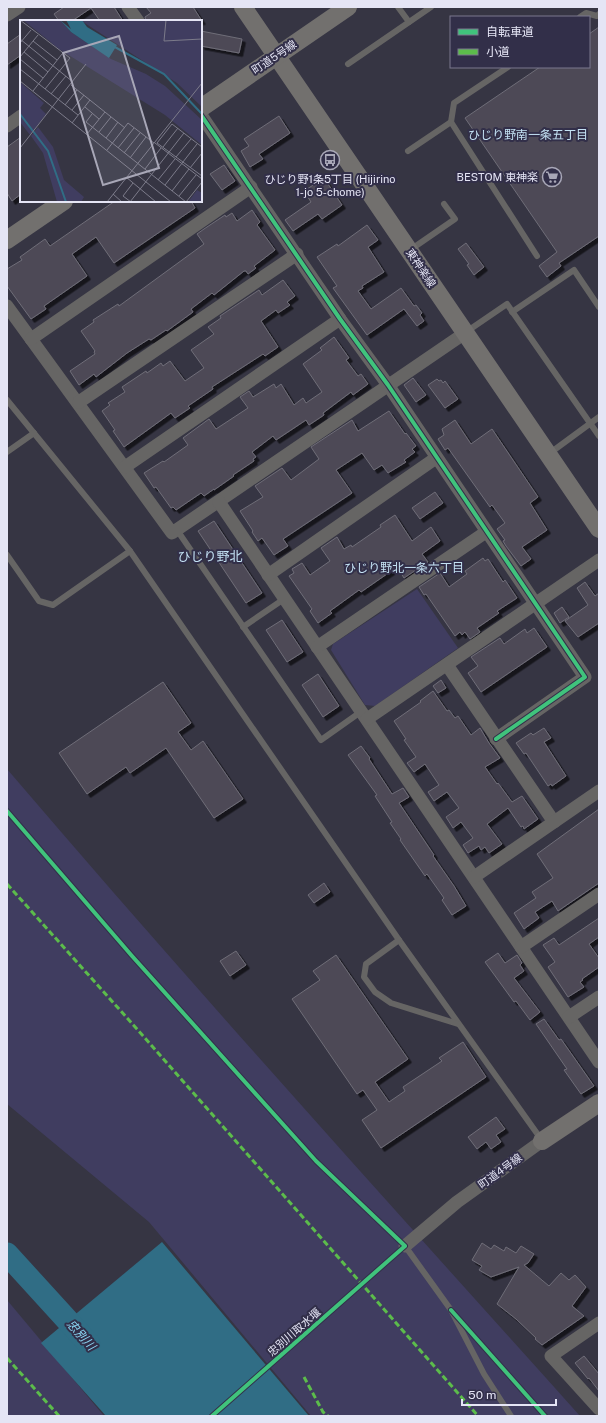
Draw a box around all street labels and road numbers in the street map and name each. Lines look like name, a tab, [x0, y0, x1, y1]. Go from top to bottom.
street label: 町道5号線	[249, 38, 299, 76]
street label: 東神楽線	[404, 246, 438, 290]
street label: 町道4号線	[476, 1151, 524, 1191]
street label: 忠別川取水堰	[265, 1306, 323, 1358]

